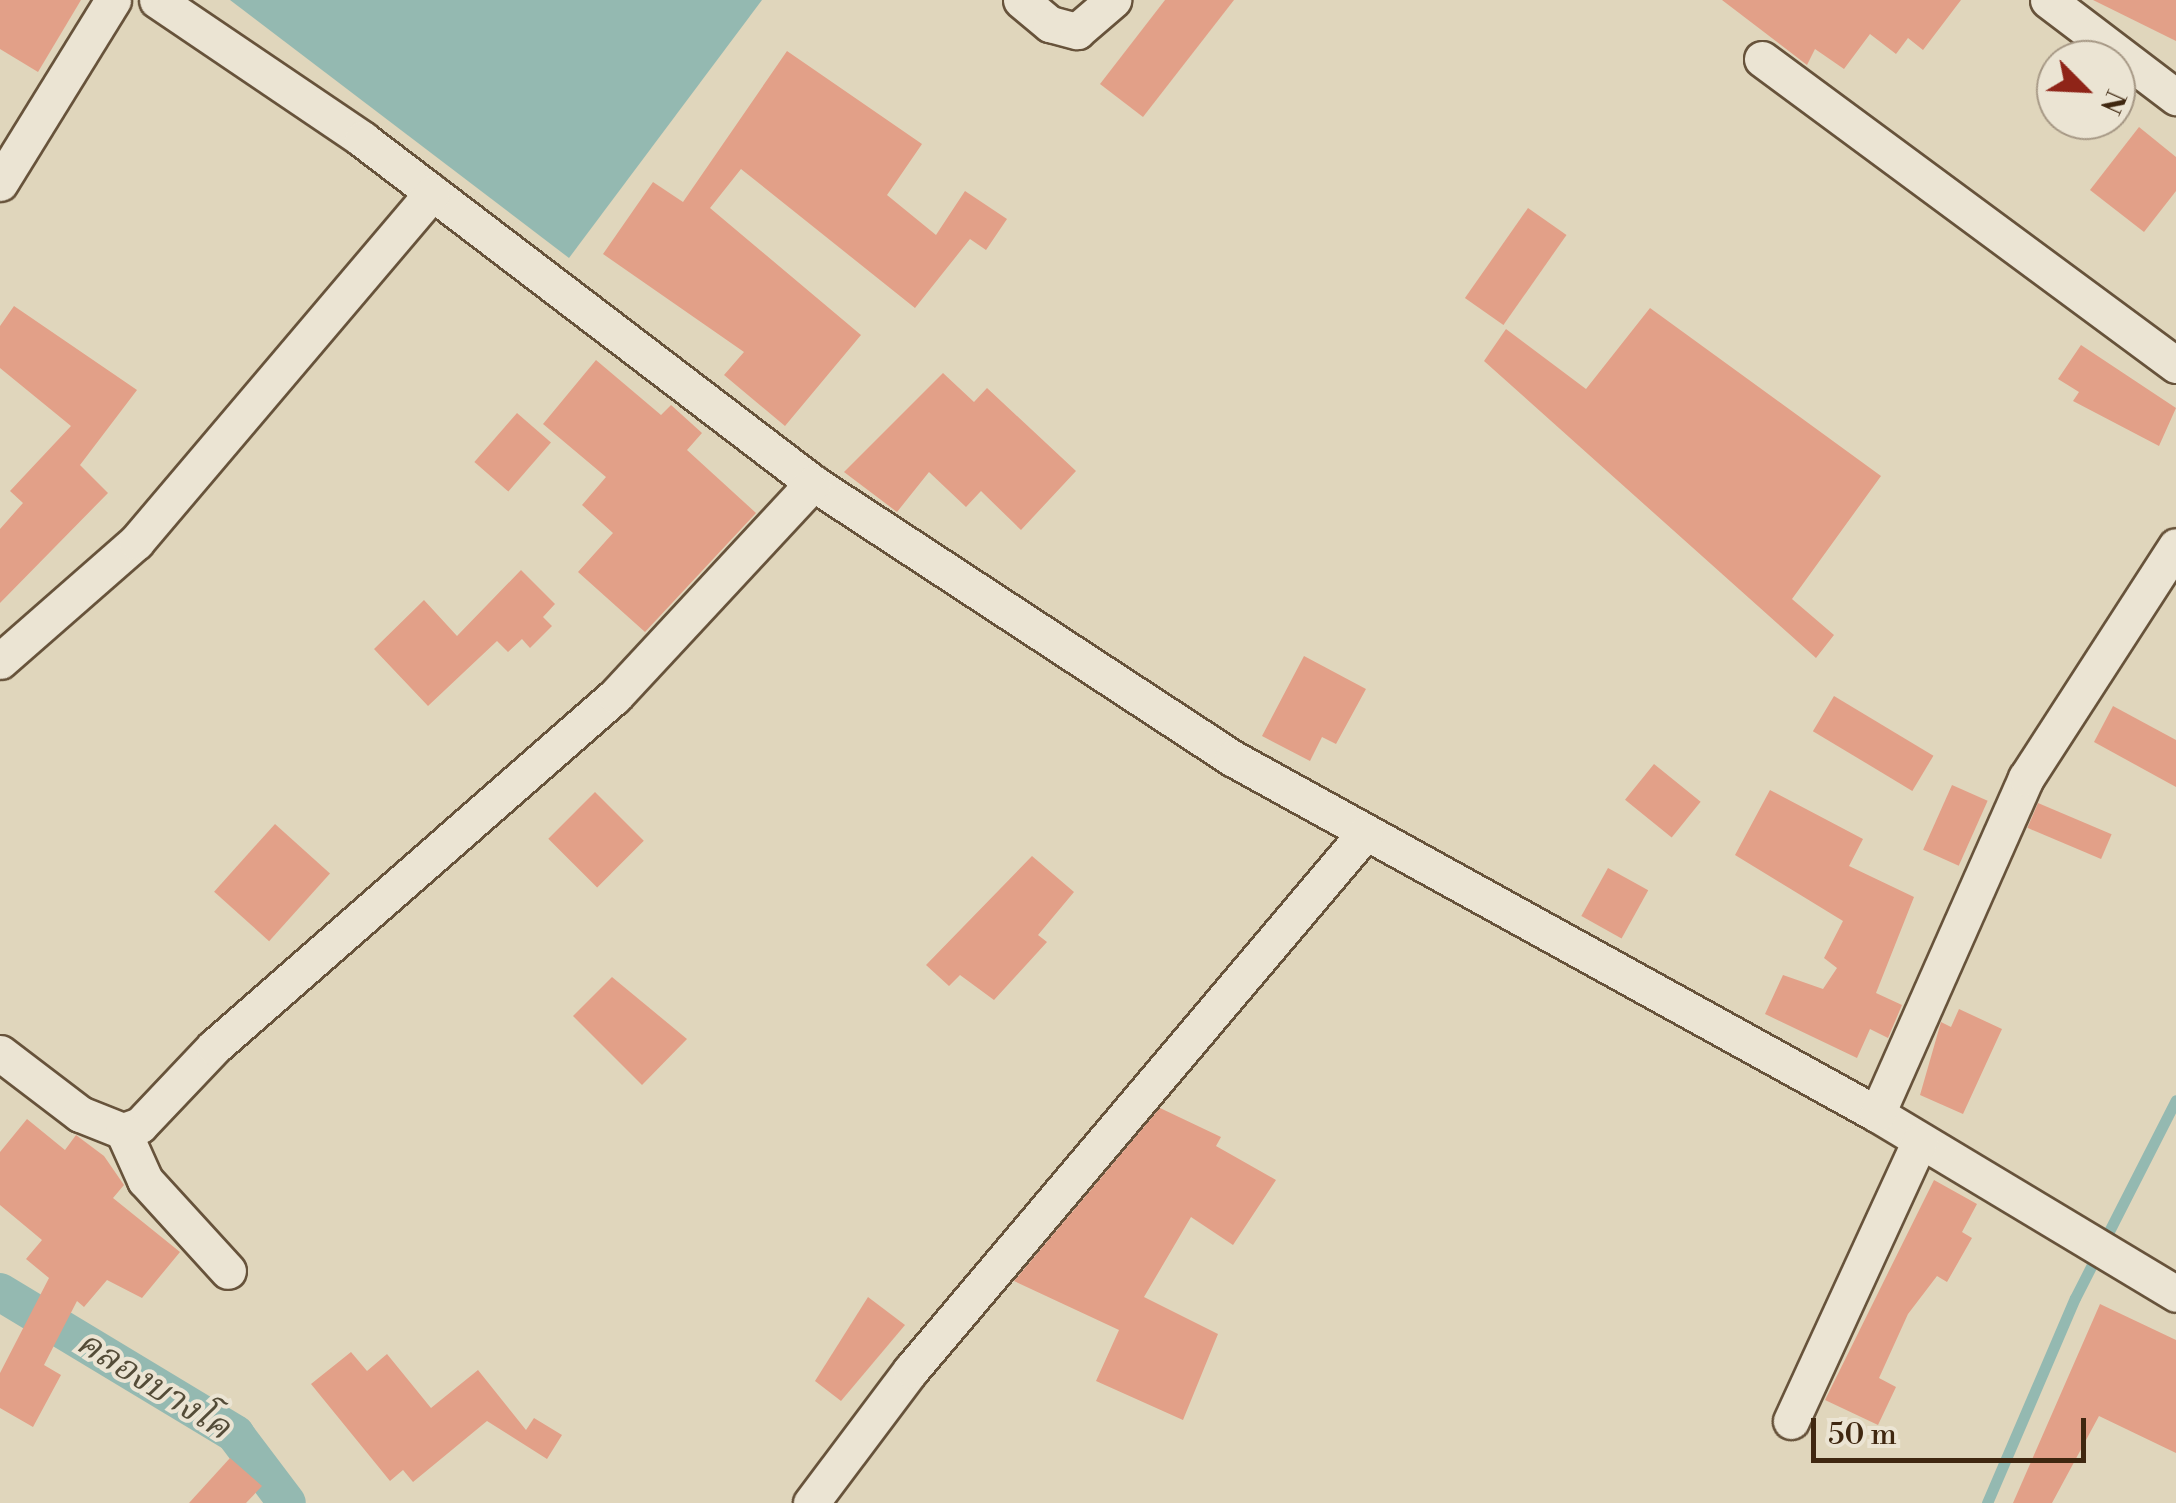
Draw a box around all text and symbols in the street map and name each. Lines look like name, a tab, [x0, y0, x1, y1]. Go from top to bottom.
north arrow	[2036, 40, 2136, 140]
text: N	[2092, 84, 2133, 119]
water label: คลองบางโค	[69, 1322, 237, 1450]
scale bar	[1816, 1398, 2091, 1460]
text: 50 m	[1828, 1416, 1897, 1454]

